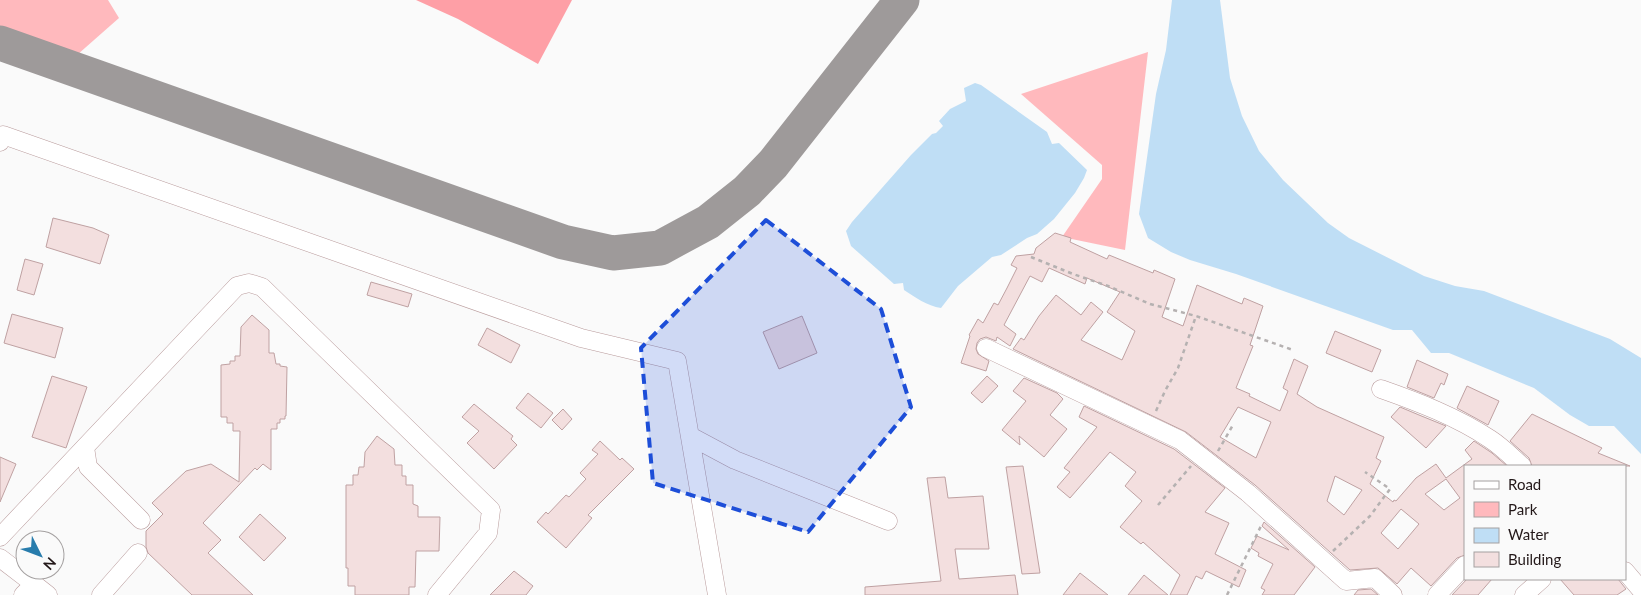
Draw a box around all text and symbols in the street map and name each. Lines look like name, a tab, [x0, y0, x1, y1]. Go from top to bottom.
legend	[1464, 465, 1626, 580]
text: Road	[1508, 475, 1541, 493]
text: Park	[1508, 500, 1538, 518]
text: Water	[1508, 525, 1549, 543]
north arrow	[15, 530, 65, 580]
text: Building	[1508, 550, 1561, 568]
text: N	[40, 554, 60, 574]

